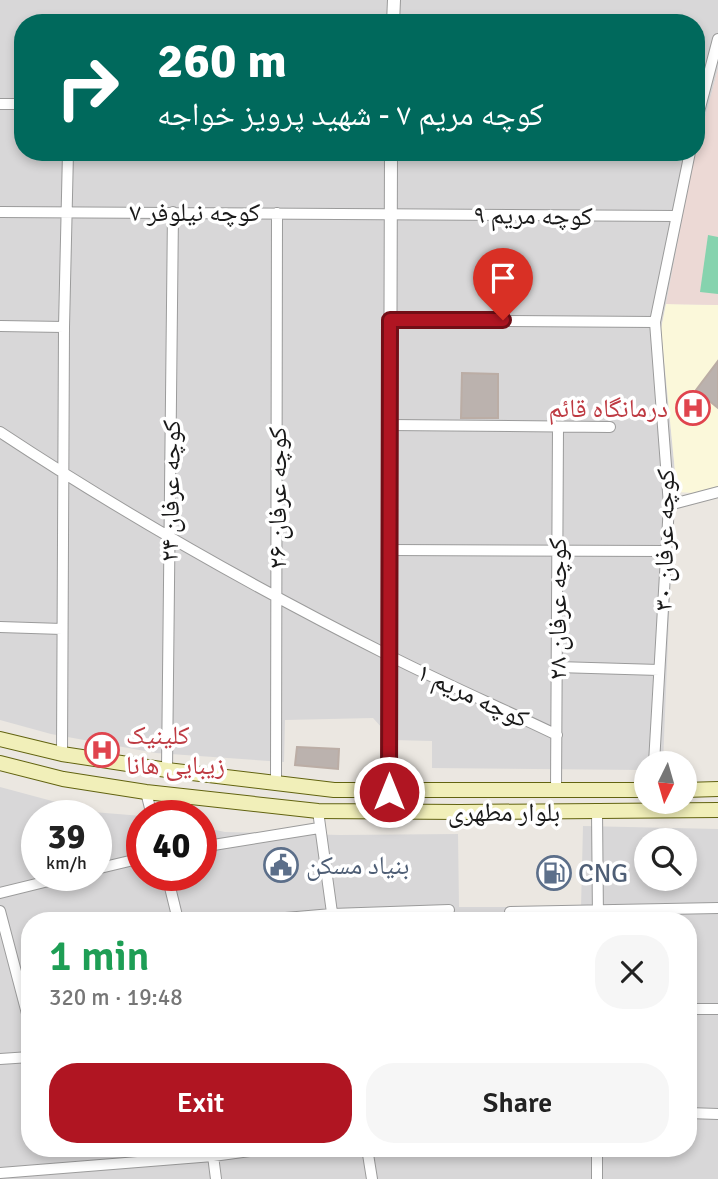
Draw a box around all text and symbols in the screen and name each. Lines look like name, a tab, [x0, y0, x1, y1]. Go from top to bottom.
text: 260 m	[157, 31, 287, 91]
icon: right	[42, 42, 133, 133]
text: کوچه مریم ۷ - شهید پرویز خواجه	[157, 95, 544, 134]
street label: کوچه نیلوفر ۷	[130, 197, 261, 229]
street label: کوچه مریم ۹	[473, 199, 593, 233]
pin	[473, 248, 533, 320]
icon: arrive	[484, 259, 522, 297]
hospital icon: درمانگاه قائم	[674, 389, 712, 427]
place label: درمانگاه قائم	[548, 393, 668, 425]
street label: کوچه عرفان ۲۴	[154, 419, 188, 562]
street label: کوچه عرفان ۲۶	[262, 427, 294, 569]
street label: کوچه عرفان ۳۰	[648, 468, 682, 611]
street label: کوچه عرفان ۲۸	[542, 538, 574, 680]
street label: کوچه مریم ۱	[412, 656, 534, 736]
place label: کلینیک زیبایی هانا	[126, 720, 225, 782]
hospital icon: کلینیک زیبایی هانا	[83, 731, 121, 769]
north arrow	[634, 751, 696, 814]
map controls	[634, 751, 697, 891]
position arrow	[352, 755, 426, 829]
street label: بلوار مطهری	[448, 797, 560, 829]
speed limit sign: 40	[126, 800, 217, 891]
text: 39	[48, 815, 85, 858]
button: search	[634, 828, 697, 891]
public building icon: بنیاد مسکن	[262, 846, 300, 884]
place label: بنیاد مسکن	[306, 850, 409, 882]
text: km/h	[46, 852, 87, 874]
fuel station icon: CNG	[535, 854, 573, 892]
place label: CNG	[578, 858, 628, 890]
text: 1 min	[49, 931, 150, 982]
button: close	[595, 935, 669, 1009]
text: 320 m · 19:48	[49, 983, 183, 1012]
button: Exit	[49, 1063, 352, 1143]
button: Share	[366, 1063, 669, 1143]

